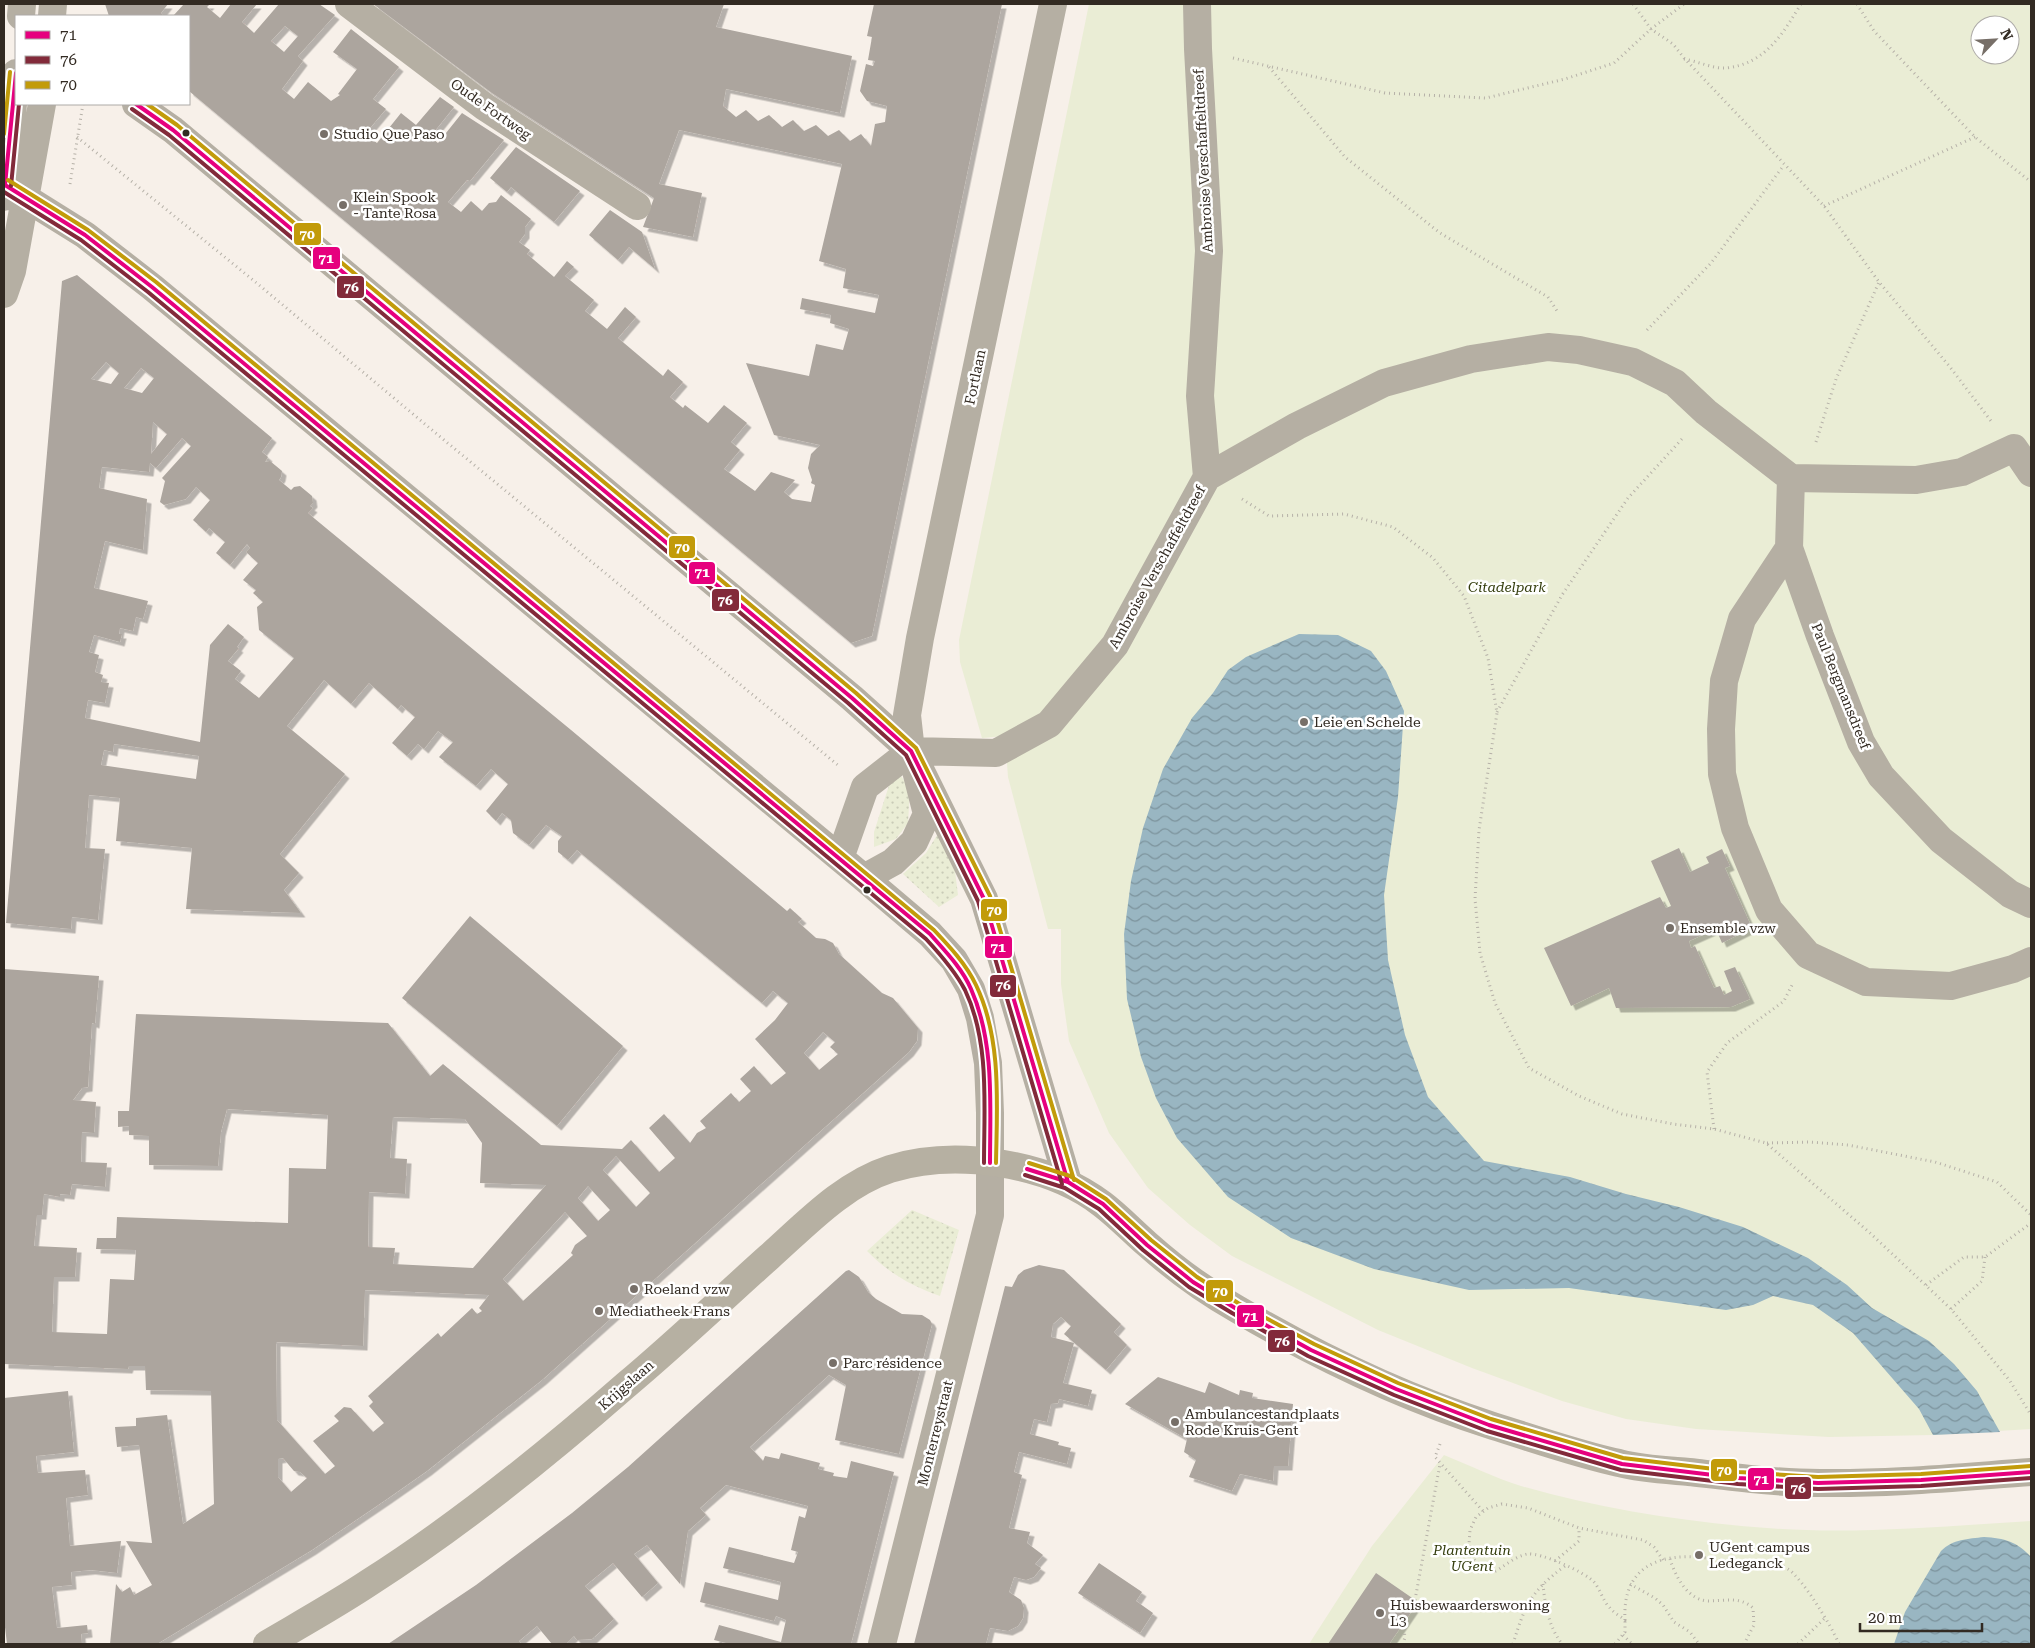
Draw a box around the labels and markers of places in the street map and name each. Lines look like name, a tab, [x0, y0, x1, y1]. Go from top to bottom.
place label: Studio Que Paso	[334, 126, 445, 142]
unlabelled marker	[181, 128, 191, 138]
marker: Studio Que Paso	[318, 128, 330, 140]
place label: Klein Spook - Tante Rosa	[353, 189, 437, 221]
marker: Klein Spook - Tante Rosa	[337, 199, 349, 211]
place label: Leie en Schelde	[1314, 714, 1421, 730]
marker: Leie en Schelde	[1298, 716, 1310, 728]
unlabelled marker	[862, 885, 872, 895]
place label: Ensemble vzw	[1680, 920, 1776, 936]
marker: Ensemble vzw	[1664, 922, 1676, 934]
place label: Roeland vzw	[644, 1281, 730, 1297]
marker: Roeland vzw	[628, 1283, 640, 1295]
place label: Mediatheek Frans	[609, 1303, 730, 1319]
marker: Mediatheek Frans	[593, 1305, 605, 1317]
place label: Parc résidence	[843, 1355, 942, 1371]
marker: Parc résidence	[827, 1357, 839, 1369]
place label: Ambulancestandplaats Rode Kruis-Gent	[1185, 1406, 1340, 1438]
marker: Ambulancestandplaats Rode Kruis-Gent	[1169, 1416, 1181, 1428]
place label: UGent campus Ledeganck	[1709, 1539, 1810, 1571]
marker: UGent campus Ledeganck	[1693, 1549, 1705, 1561]
place label: Huisbewaarderswoning L3	[1390, 1597, 1550, 1629]
marker: Huisbewaarderswoning L3	[1374, 1607, 1386, 1619]

